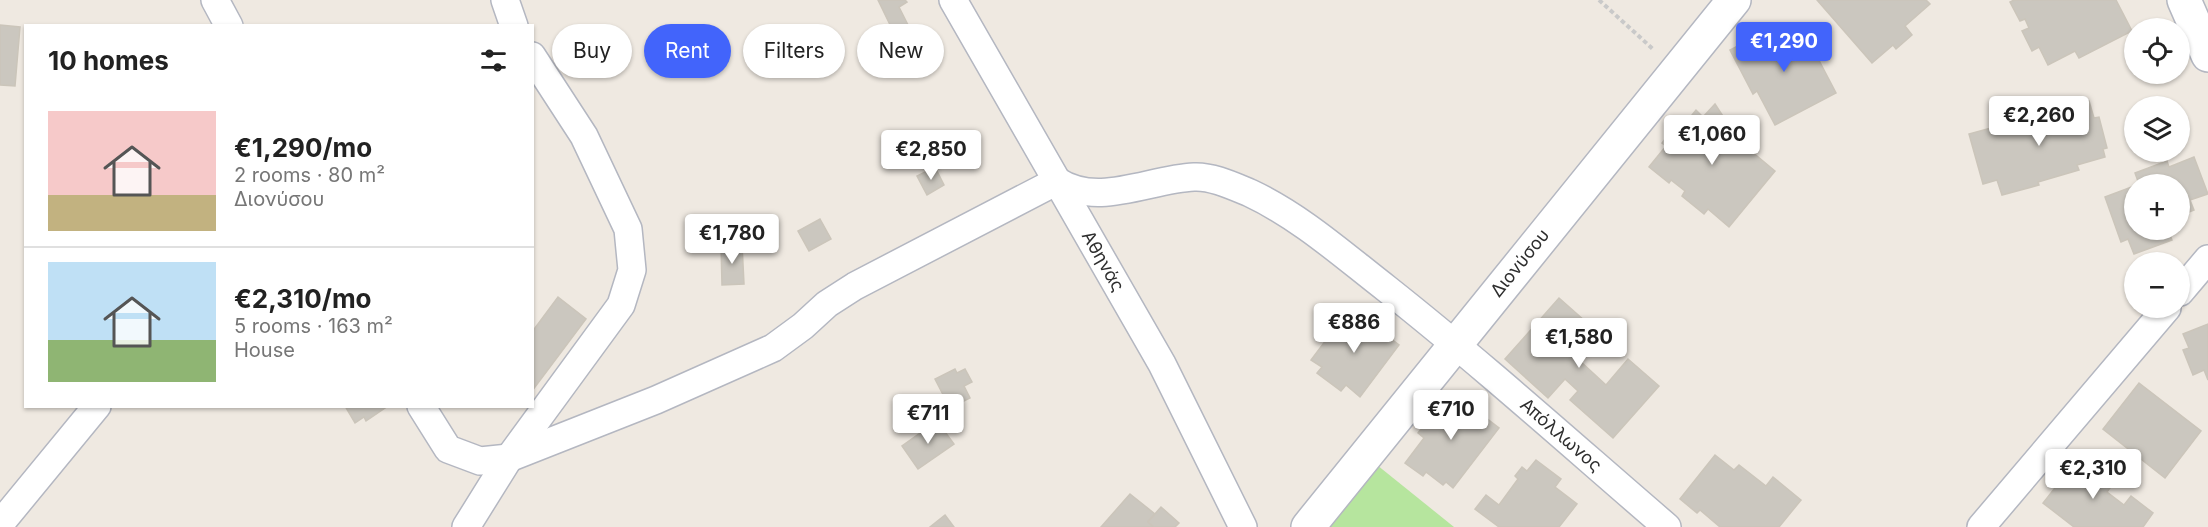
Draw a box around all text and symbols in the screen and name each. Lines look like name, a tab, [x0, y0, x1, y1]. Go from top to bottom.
map controls	[2124, 18, 2190, 318]
button: locate	[2124, 18, 2190, 84]
pin: €1,290	[1735, 22, 1833, 73]
chip: Buy	[552, 24, 632, 78]
chip: Rent	[644, 24, 731, 78]
chip: Filters	[743, 24, 845, 78]
chip: New	[857, 24, 944, 78]
text: €1,290	[1750, 29, 1818, 53]
icon: filters	[477, 44, 510, 77]
text: 10 homes	[48, 45, 169, 76]
pin: €2,260	[1990, 96, 2088, 147]
button: layers	[2124, 96, 2190, 162]
text: €2,260	[2003, 103, 2075, 127]
pin: €1,060	[1663, 115, 1761, 166]
text: €1,060	[1678, 122, 1746, 146]
pin: €2,850	[882, 130, 980, 181]
text: €1,290/mo	[234, 132, 372, 163]
icon: home	[96, 135, 168, 207]
text: €2,850	[895, 137, 967, 161]
text: 2 rooms · 80 m²	[234, 163, 385, 187]
button: +	[2124, 174, 2190, 240]
text: Διονύσου	[234, 187, 324, 211]
pin: €1,780	[683, 214, 781, 265]
text: €1,780	[699, 221, 765, 245]
street label: Διονύσου	[1486, 225, 1553, 301]
street label: Αθηνάς	[1078, 227, 1129, 295]
button: −	[2124, 252, 2190, 318]
text: €2,310/mo	[234, 283, 372, 314]
icon: home	[96, 286, 168, 358]
pin: €886	[1318, 303, 1390, 354]
text: €886	[1328, 310, 1380, 334]
text: 5 rooms · 163 m²	[234, 314, 393, 338]
pin: €1,580	[1530, 318, 1628, 369]
text: €1,580	[1545, 325, 1613, 349]
text: House	[234, 338, 295, 362]
pin: €710	[1415, 390, 1487, 441]
pin: €711	[892, 394, 964, 445]
street label: Απόλλωνος	[1516, 394, 1606, 476]
text: €710	[1427, 397, 1475, 421]
text: €711	[907, 401, 949, 425]
pin: €2,310	[2044, 449, 2142, 500]
text: €2,310	[2059, 456, 2127, 480]

